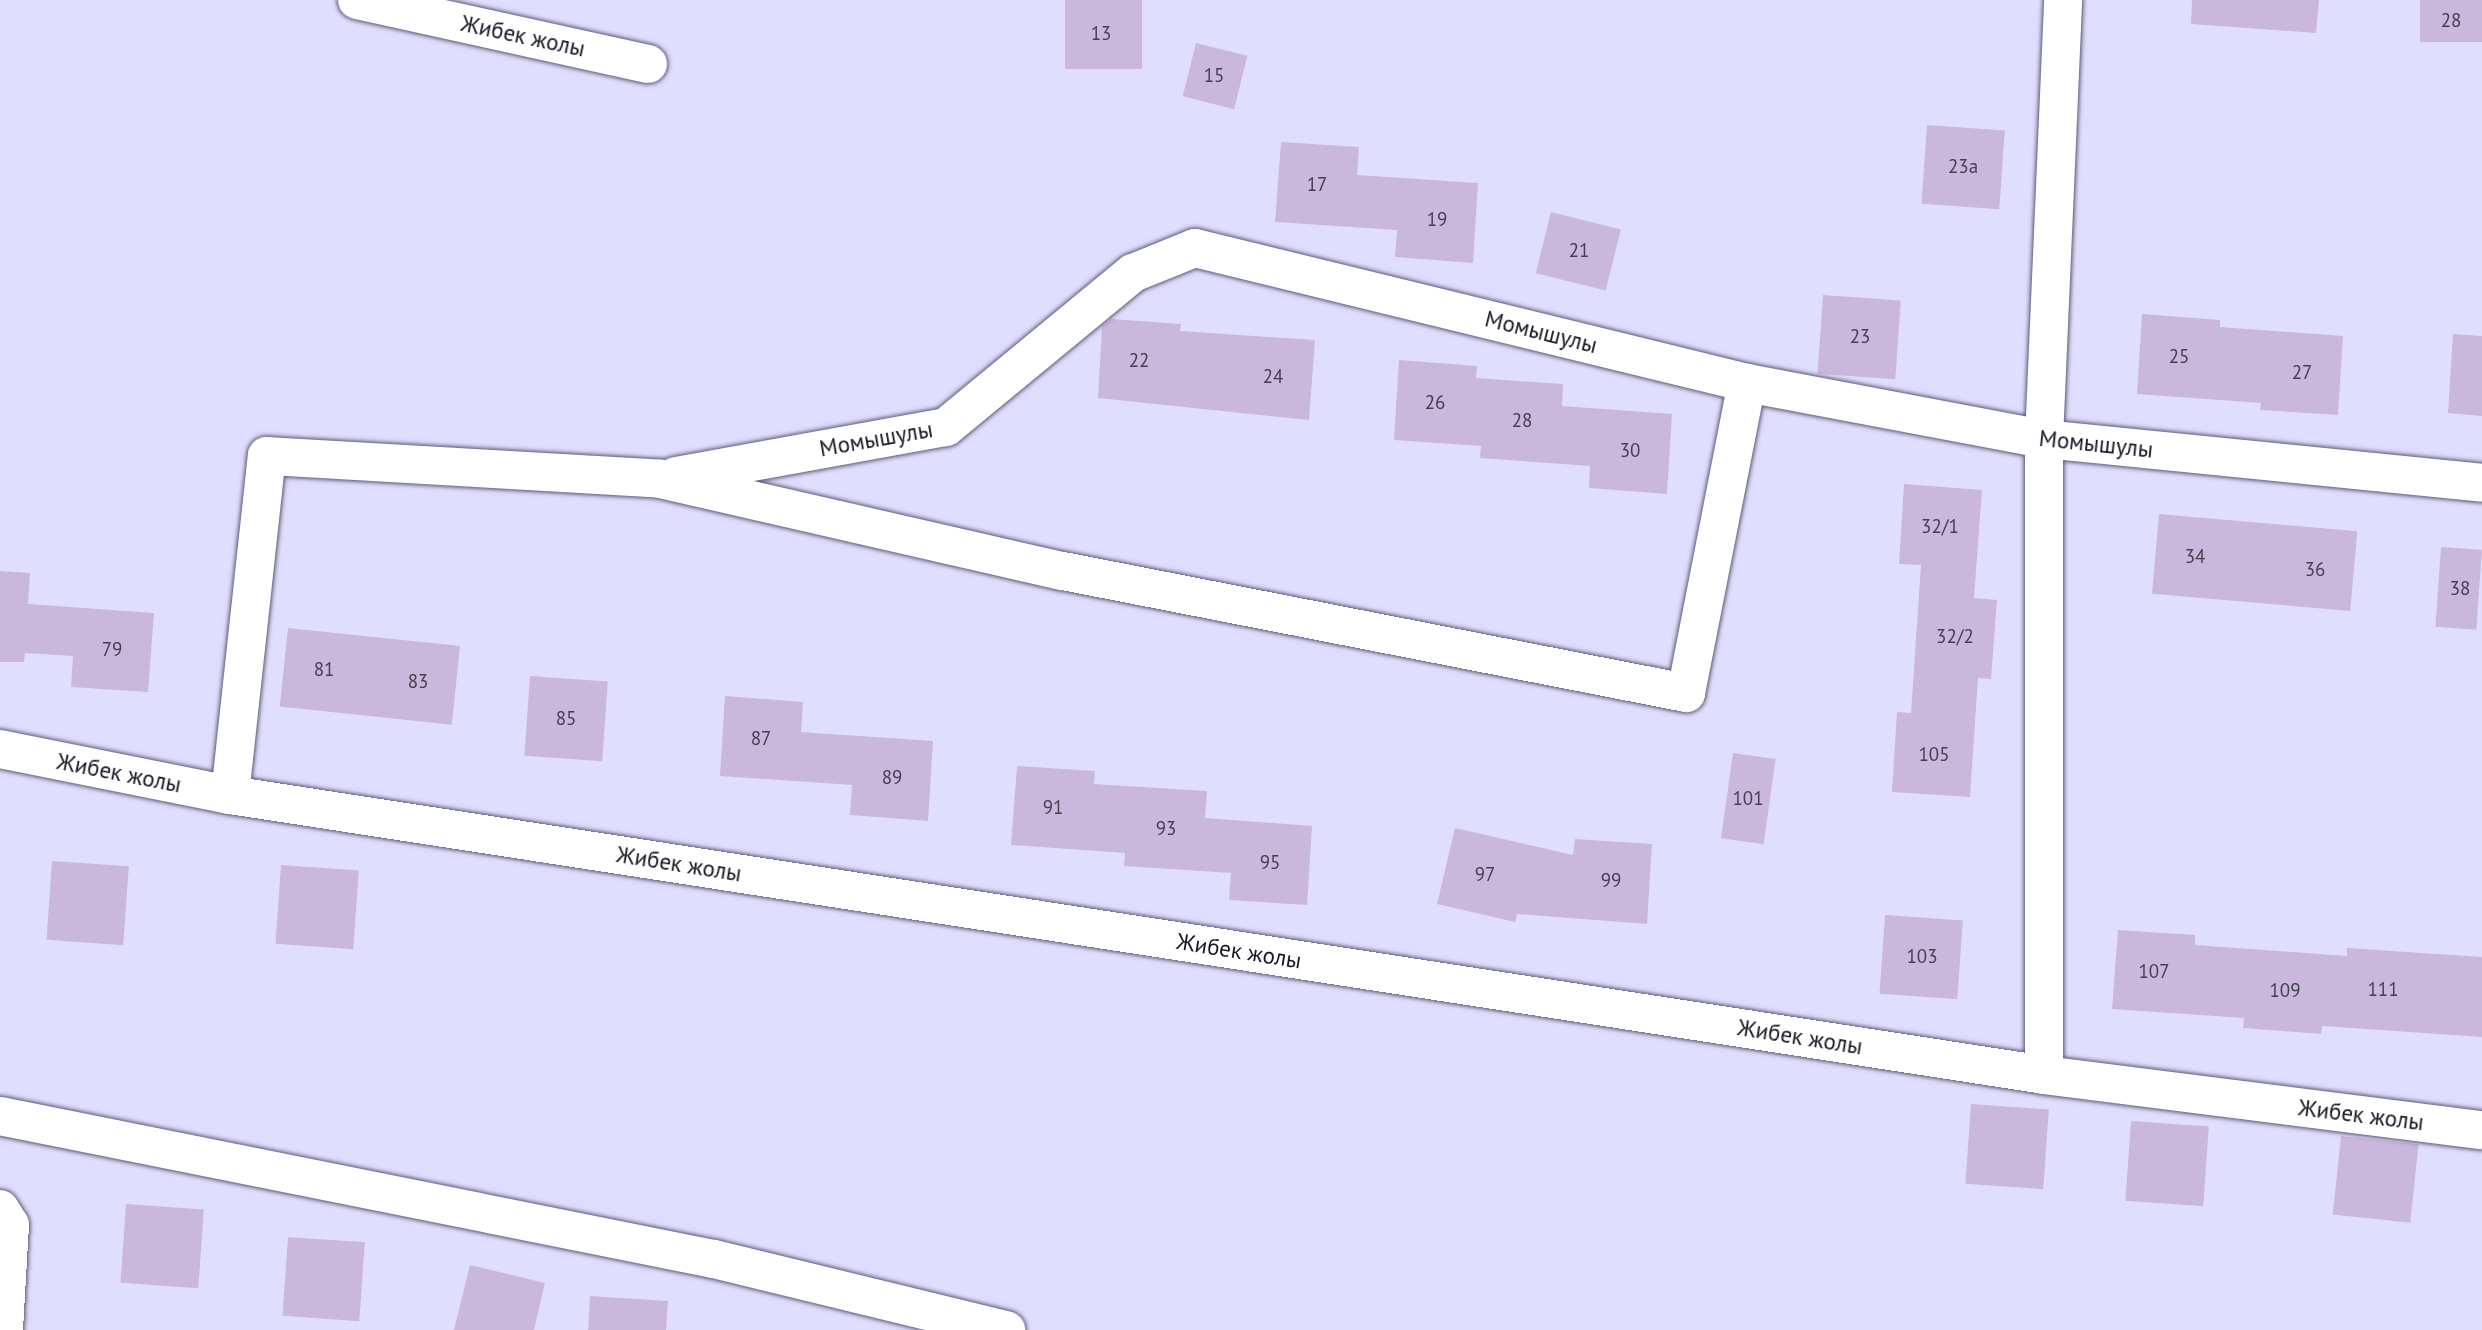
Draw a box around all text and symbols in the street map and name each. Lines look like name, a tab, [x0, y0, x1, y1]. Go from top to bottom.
street label: Жибек жолы	[458, 9, 588, 63]
house number: 28	[2441, 10, 2461, 32]
house number: 13	[1091, 23, 1111, 45]
house number: 15	[1204, 65, 1224, 87]
house number: 23а	[1948, 156, 1978, 178]
house number: 17	[1307, 174, 1327, 196]
house number: 19	[1427, 209, 1447, 231]
house number: 21	[1569, 240, 1589, 262]
street label: Момышулы	[1482, 305, 1600, 359]
house number: 23	[1850, 326, 1870, 348]
house number: 25	[2169, 346, 2189, 368]
house number: 22	[1129, 350, 1149, 372]
house number: 27	[2292, 362, 2312, 384]
house number: 24	[1263, 366, 1283, 388]
house number: 26	[1425, 392, 1445, 414]
house number: 28	[1512, 410, 1532, 432]
street label: Момышулы	[817, 415, 935, 463]
street label: Момышулы	[2038, 424, 2154, 464]
house number: 30	[1620, 440, 1640, 462]
house number: 32/1	[1921, 516, 1959, 538]
house number: 34	[2185, 546, 2205, 568]
house number: 36	[2305, 559, 2325, 581]
house number: 38	[2450, 578, 2470, 600]
house number: 32/2	[1936, 626, 1974, 648]
house number: 79	[102, 639, 122, 661]
house number: 81	[314, 659, 334, 681]
house number: 83	[408, 671, 428, 693]
house number: 85	[556, 708, 576, 730]
house number: 87	[751, 728, 771, 750]
house number: 105	[1918, 744, 1950, 766]
street label: Жибек жолы	[54, 747, 184, 799]
house number: 89	[882, 767, 902, 789]
house number: 101	[1732, 788, 1764, 810]
house number: 91	[1043, 797, 1063, 819]
house number: 93	[1156, 818, 1176, 840]
street label: Жибек жолы	[615, 841, 743, 887]
house number: 95	[1260, 852, 1280, 874]
house number: 97	[1475, 864, 1495, 886]
house number: 99	[1601, 870, 1621, 892]
street label: Жибек жолы	[1175, 928, 1303, 974]
house number: 103	[1906, 946, 1938, 968]
house number: 107	[2138, 961, 2170, 983]
house number: 111	[2367, 979, 2399, 1001]
house number: 109	[2269, 980, 2301, 1002]
street label: Жибек жолы	[1736, 1014, 1864, 1060]
street label: Жибек жолы	[2297, 1094, 2425, 1136]

